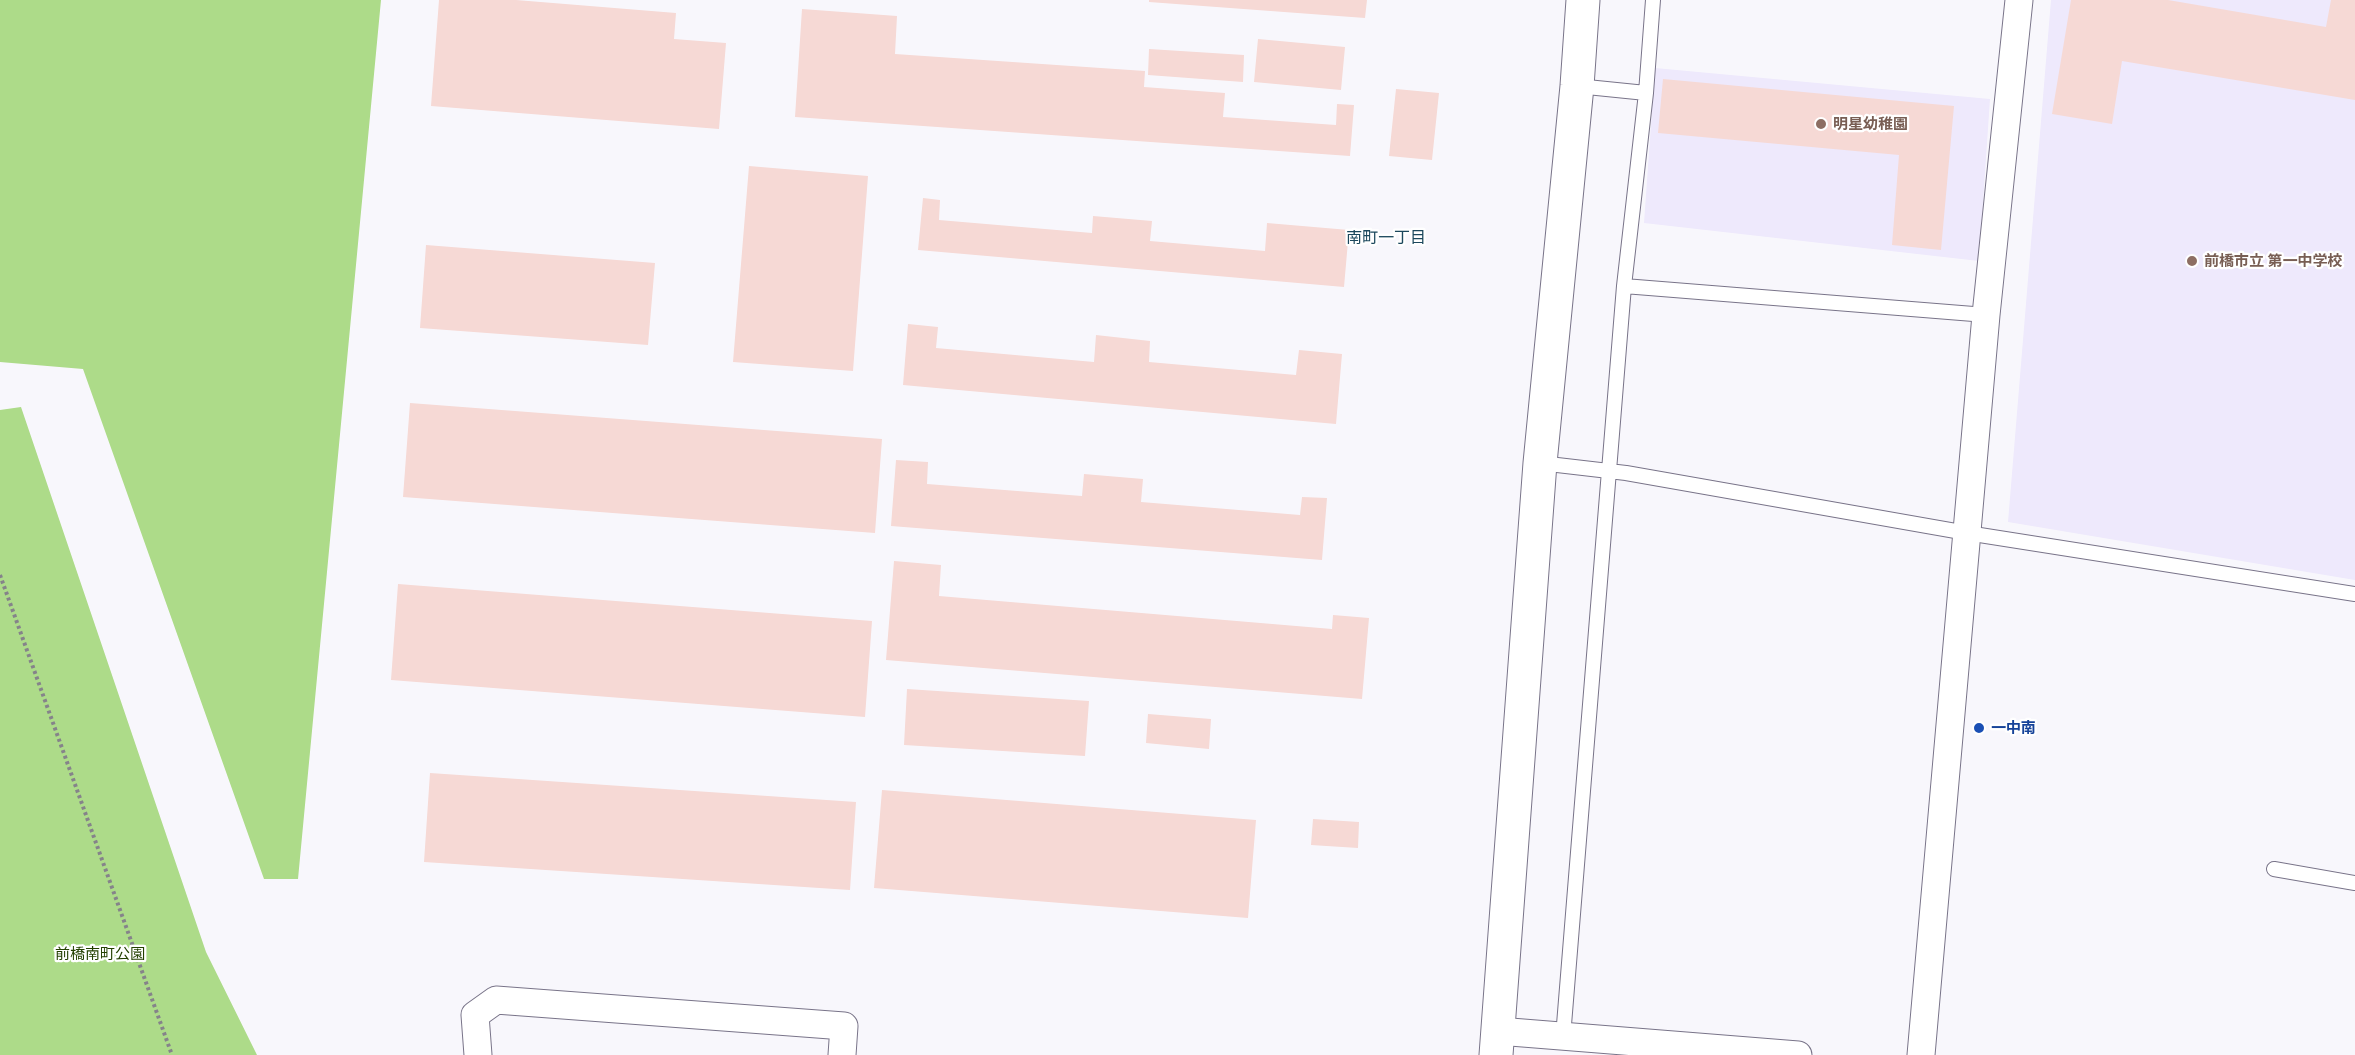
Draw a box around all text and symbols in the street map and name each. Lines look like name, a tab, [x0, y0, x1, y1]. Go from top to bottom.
place label: 明星幼稚園	[1833, 115, 1908, 133]
marker: 明星幼稚園	[1814, 117, 1828, 131]
district label: 南町一丁目	[1346, 228, 1426, 248]
place label: 前橋市立 第一中学校	[2204, 252, 2343, 270]
marker: 前橋市立 第一中学校	[2185, 254, 2199, 268]
place label: 一中南	[1991, 719, 2036, 737]
marker: 一中南	[1972, 721, 1986, 735]
park label: 前橋南町公園	[55, 945, 145, 963]

